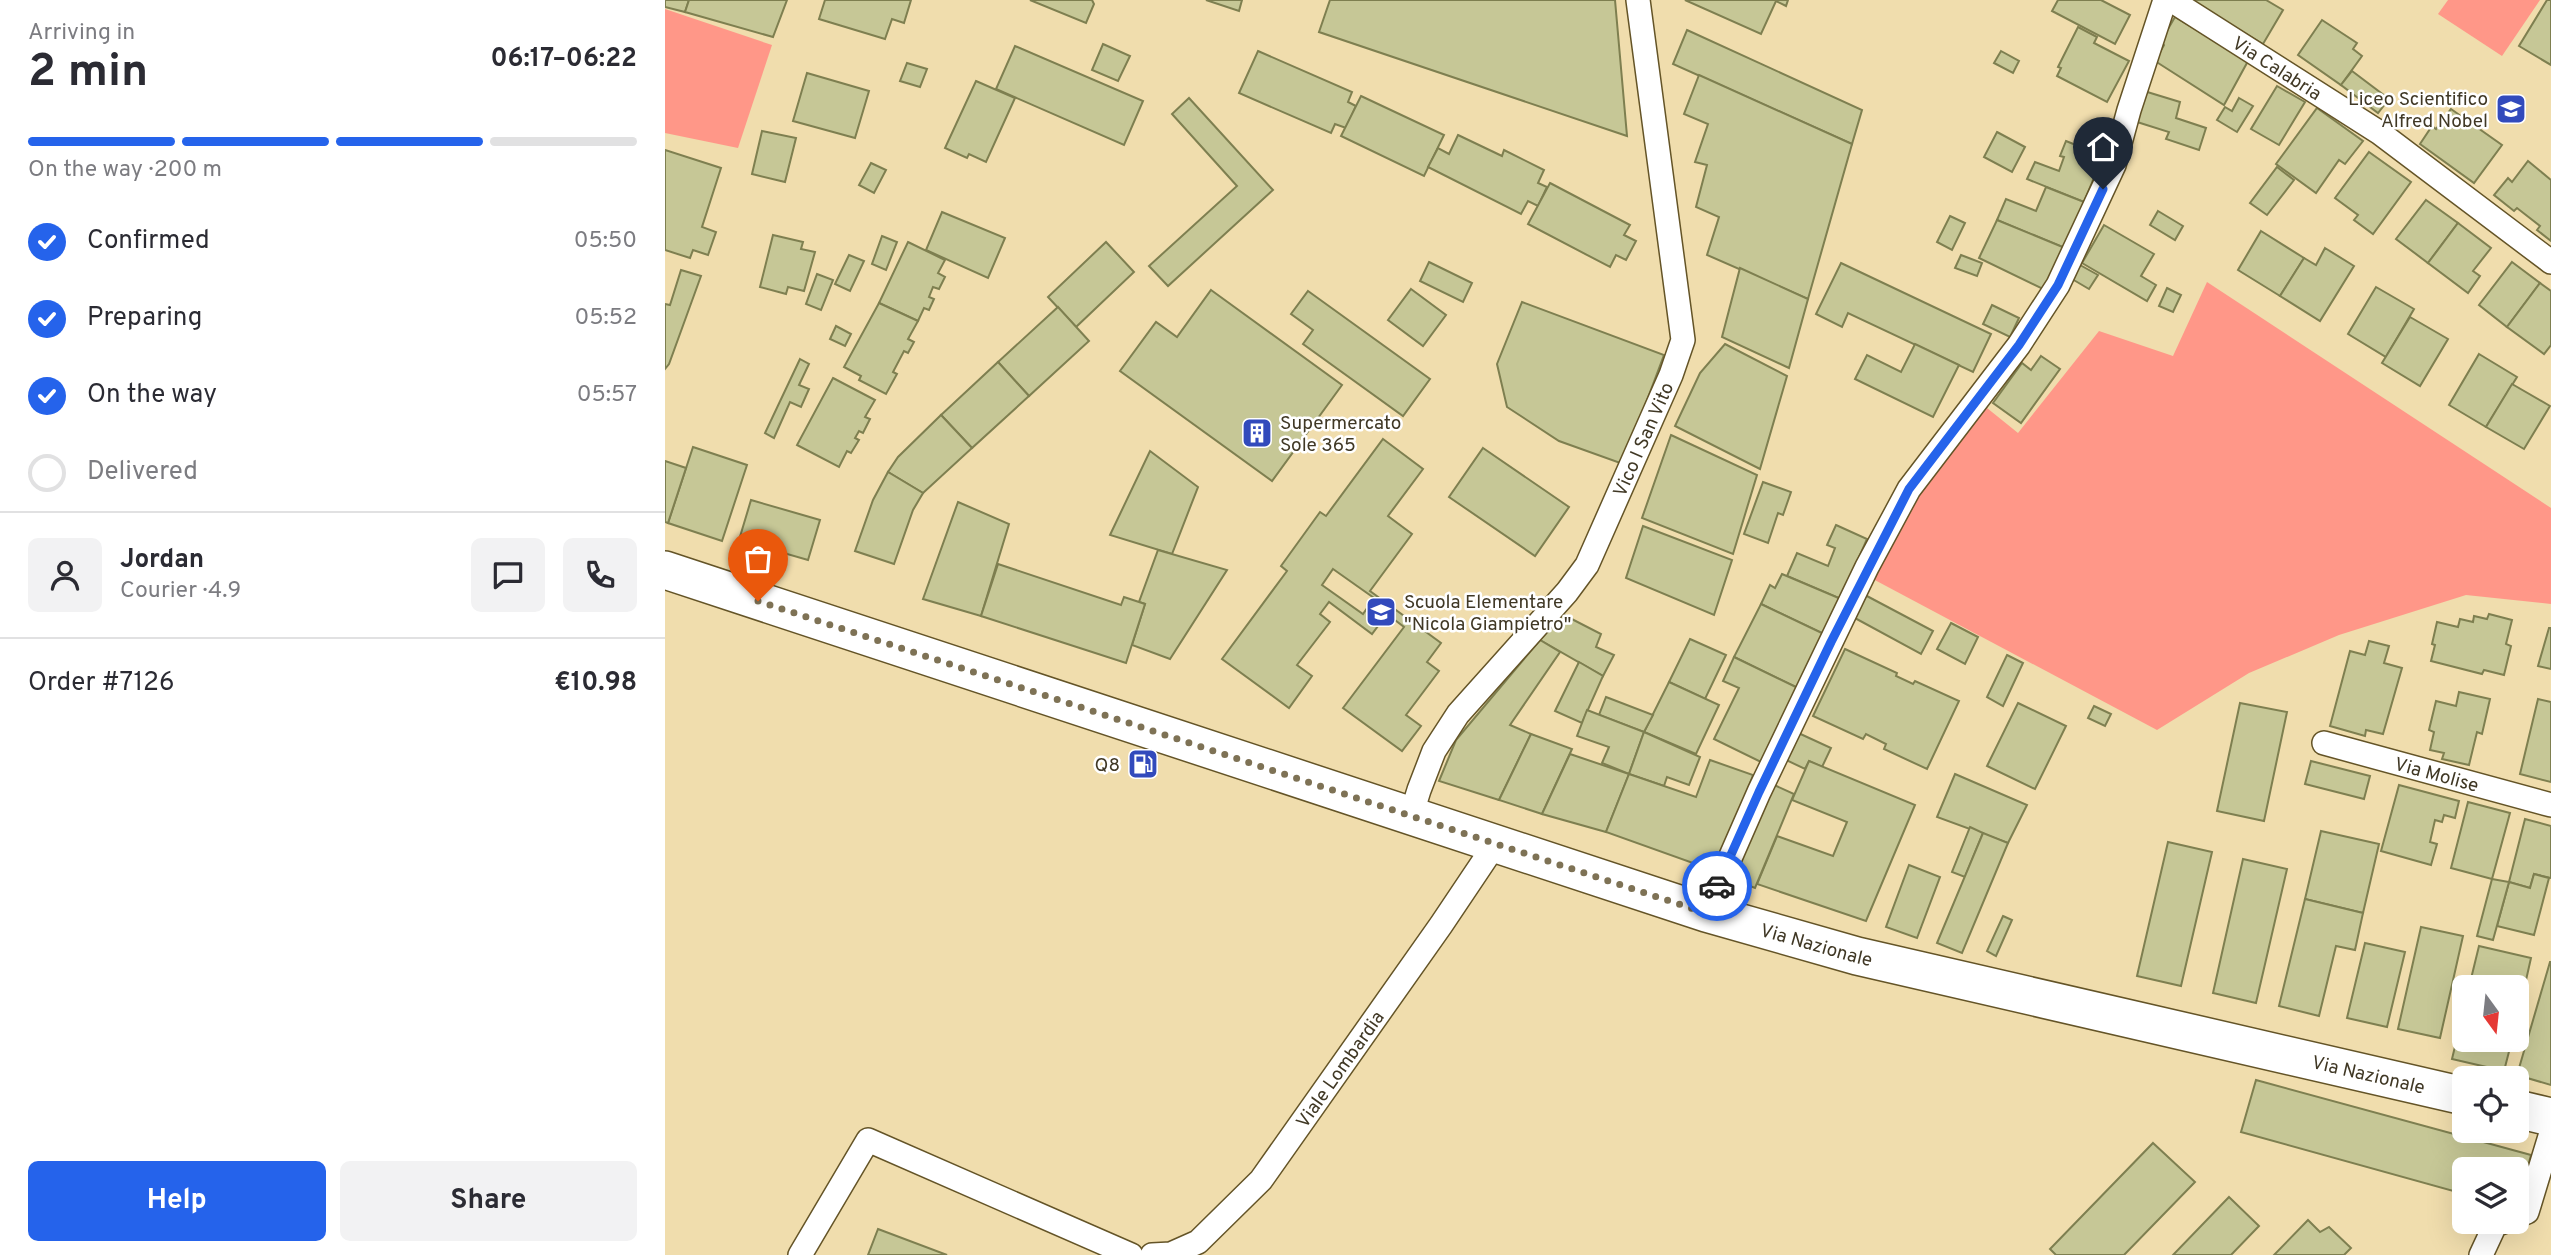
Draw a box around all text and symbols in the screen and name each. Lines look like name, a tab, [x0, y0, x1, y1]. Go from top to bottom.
text: Arriving in	[28, 19, 135, 48]
street label: Via Calabria	[2227, 32, 2326, 107]
text: 06:17–06:22	[490, 43, 637, 76]
text: 2 min	[28, 44, 148, 103]
place label: Liceo Scientifico Alfred Nobel	[2348, 88, 2488, 134]
school or university icon: Liceo Scientifico Alfred Nobel	[2494, 92, 2528, 126]
pin	[2073, 117, 2133, 189]
icon: home	[2084, 128, 2122, 166]
text: On the way · 200 m	[28, 156, 222, 185]
icon: check	[28, 223, 66, 261]
text: Confirmed	[87, 225, 210, 258]
text: 05:50	[574, 227, 637, 256]
icon: check	[28, 300, 66, 338]
text: Preparing	[87, 302, 202, 335]
text: 05:52	[575, 304, 637, 333]
icon: check	[28, 377, 66, 415]
text: On the way	[87, 379, 217, 412]
street label: Vico I San Vito	[1609, 379, 1680, 501]
text: 05:57	[577, 381, 637, 410]
place label: Supermercato Sole 365	[1280, 412, 1401, 458]
building icon: Supermercato Sole 365	[1240, 416, 1274, 450]
text: Delivered	[87, 456, 198, 489]
pin	[728, 529, 788, 601]
button: person	[28, 538, 102, 612]
button: chat	[471, 538, 545, 612]
button: phone	[563, 538, 637, 612]
icon: bag	[739, 540, 777, 578]
text: Jordan	[120, 544, 204, 577]
text: Courier · 4.9	[120, 577, 241, 606]
place label: Scuola Elementare "Nicola Giampietro"	[1404, 591, 1571, 637]
school or university icon: Scuola Elementare "Nicola Giampietro"	[1364, 595, 1398, 629]
text: Order #7126	[28, 667, 175, 700]
text: €10.98	[554, 667, 637, 700]
fuel station icon: Q8	[1126, 747, 1160, 781]
street label: Via Molise	[2392, 753, 2481, 799]
place label: Q8	[1095, 754, 1120, 778]
courier	[1682, 851, 1752, 921]
icon: car	[1698, 867, 1736, 905]
street label: Via Nazionale	[1757, 919, 1875, 973]
north arrow	[2452, 975, 2529, 1052]
map controls	[2452, 975, 2529, 1234]
street label: Viale Lombardia	[1292, 1007, 1391, 1133]
street label: Via Nazionale	[2309, 1051, 2427, 1101]
button: locate	[2452, 1066, 2529, 1143]
button: layers	[2452, 1157, 2529, 1234]
button: Help	[28, 1161, 326, 1241]
button: Share	[340, 1161, 637, 1241]

